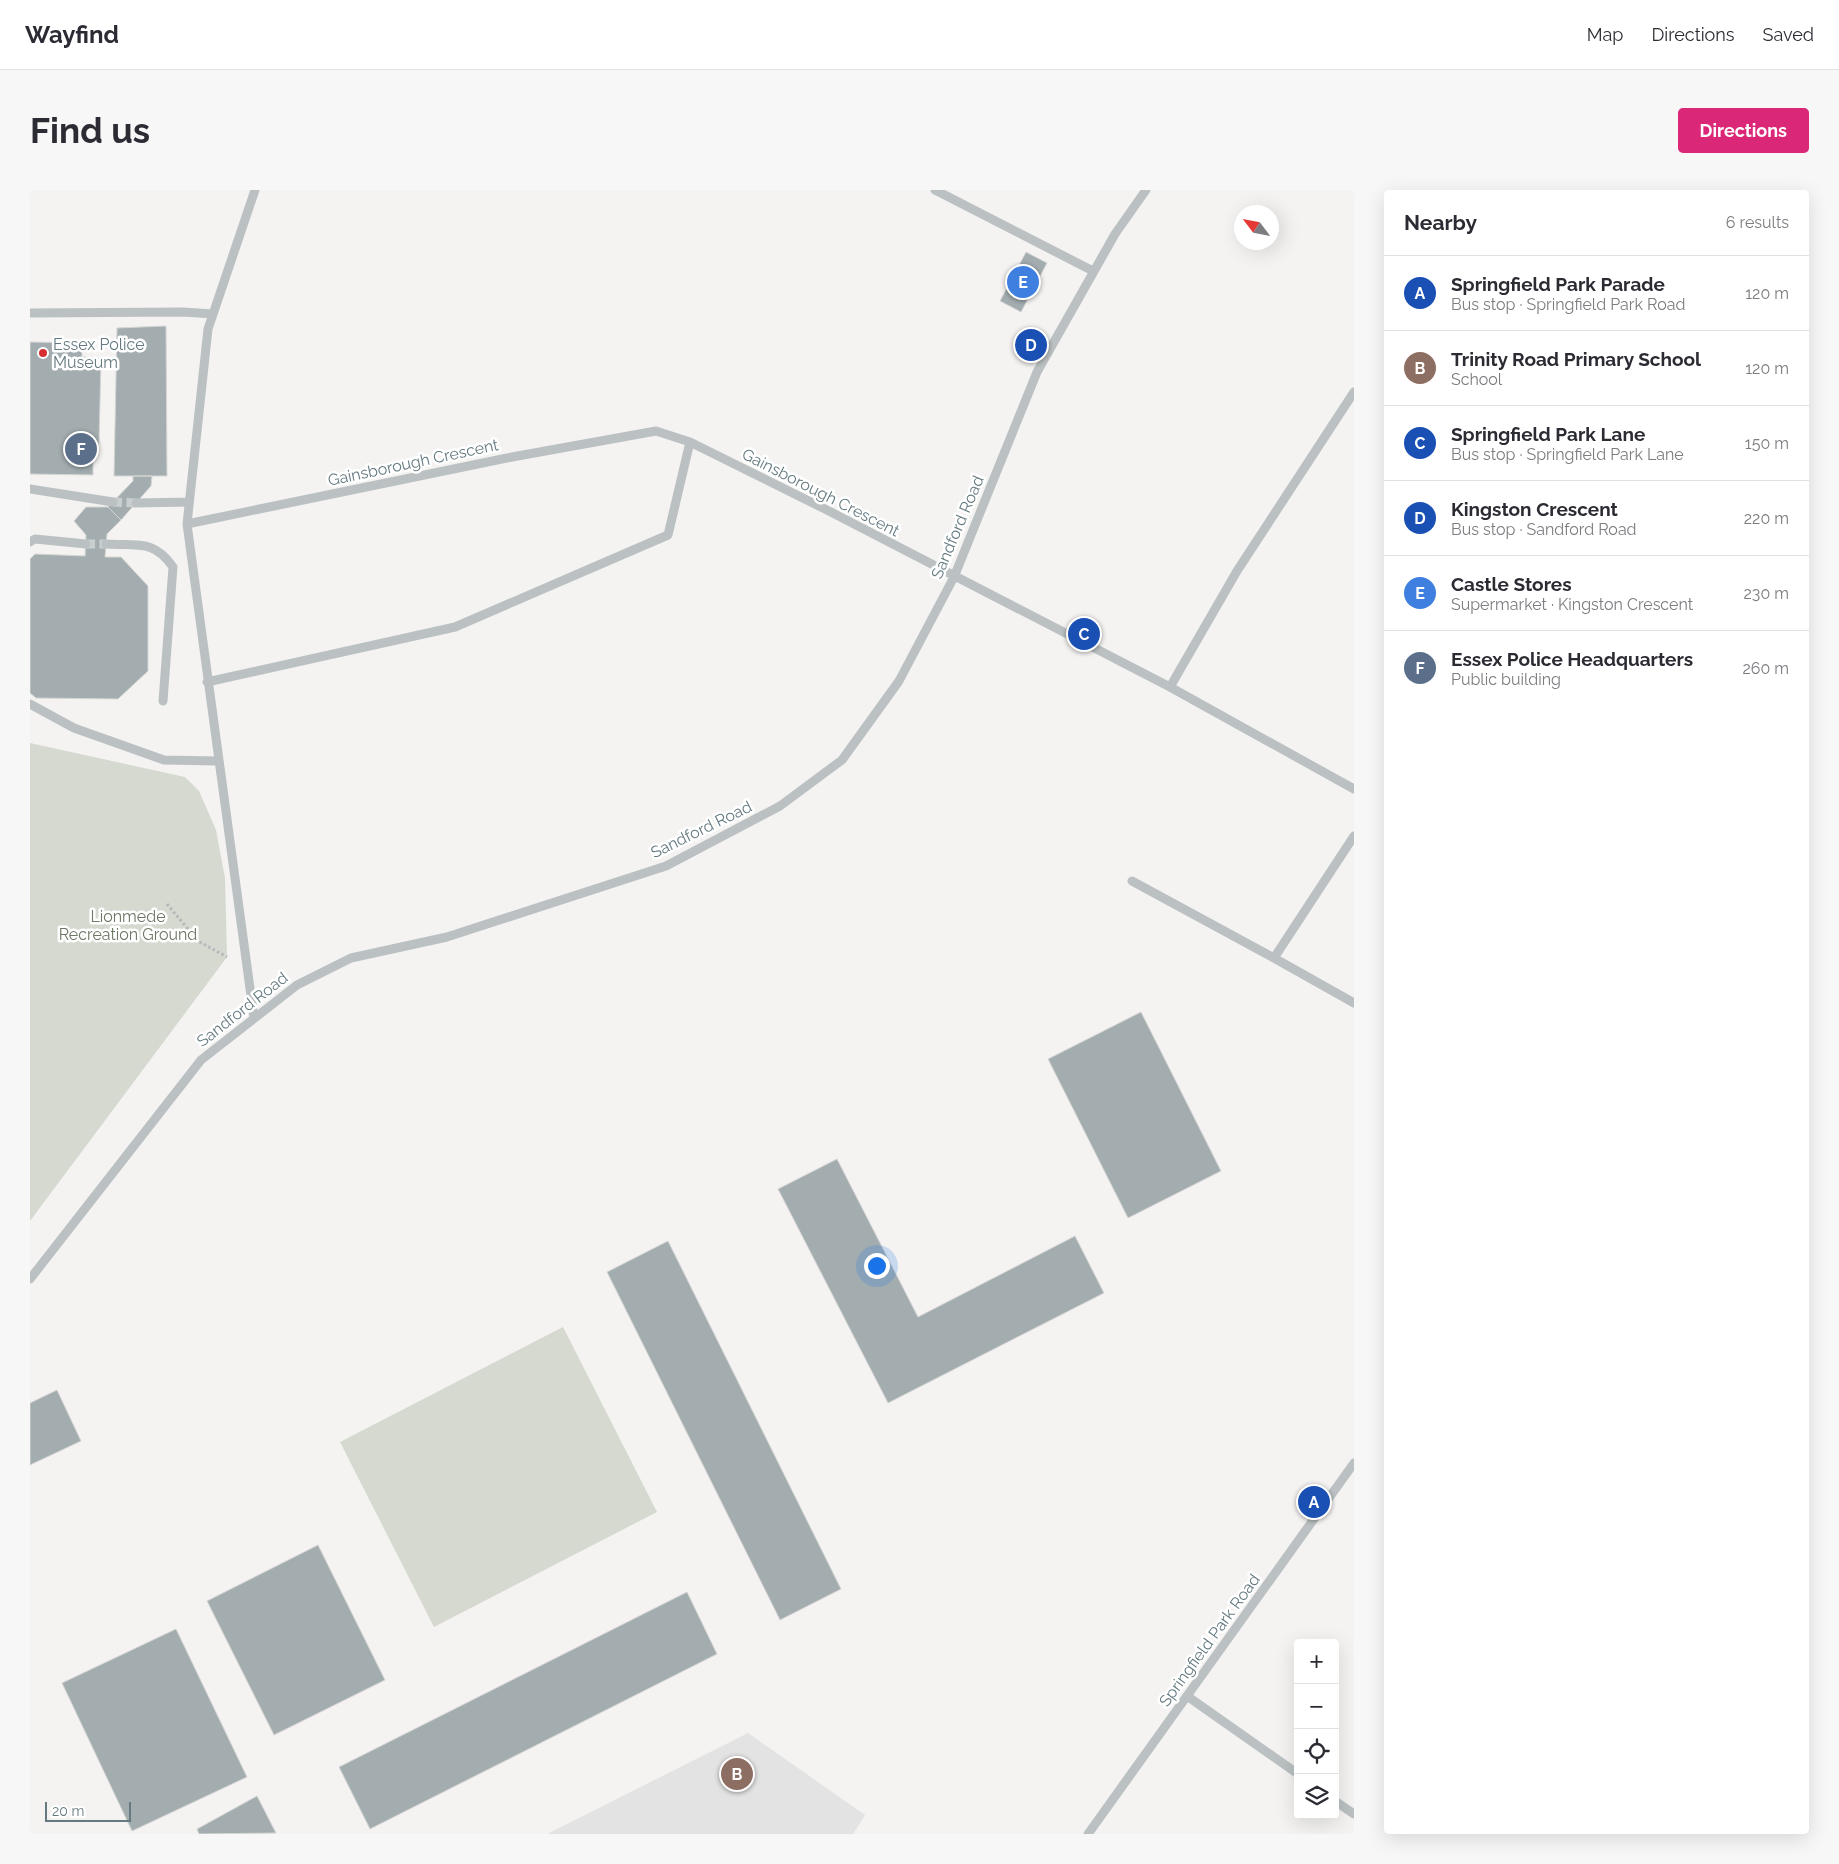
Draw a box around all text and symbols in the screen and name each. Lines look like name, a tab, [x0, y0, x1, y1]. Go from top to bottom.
text: Wayfind	[25, 20, 119, 49]
text: Map	[1587, 24, 1623, 45]
text: Directions	[1651, 24, 1735, 45]
text: Saved	[1763, 24, 1814, 45]
button: Directions	[1678, 108, 1809, 153]
text: Find us	[30, 110, 150, 151]
north arrow	[1234, 205, 1279, 250]
text: Nearby	[1404, 210, 1477, 235]
text: 6 results	[1726, 213, 1789, 232]
pin: E	[1007, 263, 1039, 301]
text: Springfield Park Parade	[1451, 273, 1665, 295]
text: A	[1415, 284, 1425, 303]
text: 120 m	[1745, 284, 1789, 303]
text: Bus stop · Springfield Park Road	[1451, 295, 1685, 314]
pin: D	[1015, 326, 1047, 364]
place label: Essex Police Museum	[53, 335, 145, 372]
marker: Essex Police Museum	[37, 347, 49, 359]
text: Trinity Road Primary School	[1451, 348, 1701, 370]
text: B	[1415, 359, 1425, 378]
text: 120 m	[1745, 359, 1789, 378]
text: School	[1451, 370, 1502, 389]
text: Springfield Park Lane	[1451, 423, 1645, 445]
pin: F	[65, 430, 97, 468]
text: C	[1415, 434, 1425, 453]
text: 150 m	[1745, 434, 1789, 453]
street label: Gainsborough Crescent	[326, 435, 501, 490]
street label: Gainsborough Crescent	[739, 444, 903, 541]
text: Bus stop · Springfield Park Lane	[1451, 445, 1684, 464]
street label: Sandford Road	[927, 473, 988, 582]
text: Kingston Crescent	[1451, 498, 1618, 520]
text: D	[1414, 509, 1426, 528]
text: 220 m	[1744, 509, 1789, 528]
text: Bus stop · Sandford Road	[1451, 520, 1637, 539]
text: Castle Stores	[1451, 573, 1572, 595]
text: E	[1415, 584, 1425, 603]
text: 230 m	[1744, 584, 1789, 603]
text: Supermarket · Kingston Crescent	[1451, 595, 1693, 614]
pin: C	[1068, 615, 1100, 653]
text: Essex Police Headquarters	[1451, 648, 1693, 670]
text: F	[1415, 659, 1425, 678]
text: 260 m	[1742, 659, 1789, 678]
text: Public building	[1451, 670, 1561, 689]
street label: Sandford Road	[648, 797, 755, 862]
park label: Lionmede Recreation Ground	[59, 907, 197, 944]
street label: Sandford Road	[193, 968, 292, 1051]
your location	[864, 1253, 890, 1279]
pin: A	[1298, 1483, 1330, 1521]
street label: Springfield Park Road	[1155, 1570, 1264, 1710]
map controls	[1294, 1639, 1339, 1819]
button: +	[1294, 1639, 1339, 1684]
button: −	[1294, 1684, 1339, 1729]
button: locate	[1294, 1729, 1339, 1774]
pin: B	[721, 1755, 753, 1793]
button: layers	[1294, 1774, 1339, 1819]
scale bar	[45, 1799, 131, 1822]
text: 20 m	[52, 1803, 84, 1819]

